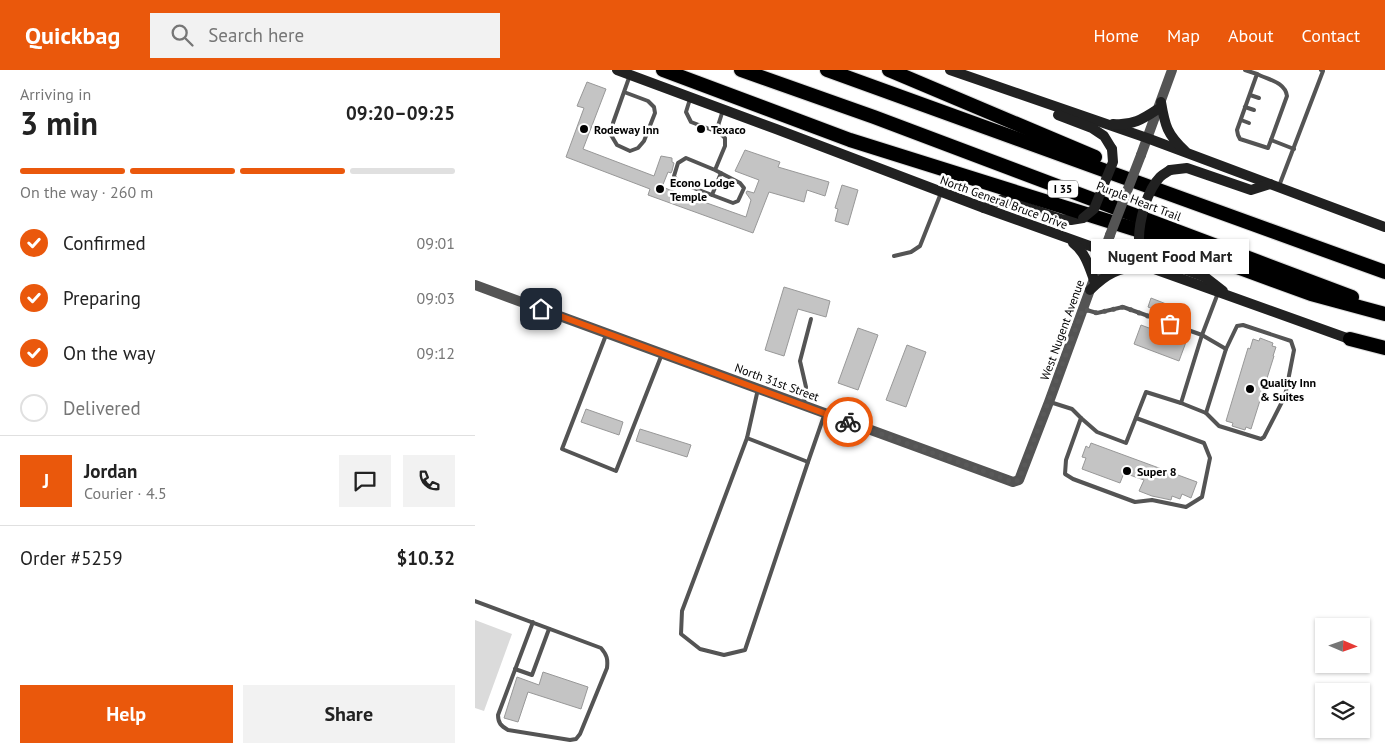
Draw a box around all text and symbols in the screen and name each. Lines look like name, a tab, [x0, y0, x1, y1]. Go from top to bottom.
search box	[150, 13, 500, 58]
text: Quickbag	[25, 20, 120, 51]
icon: search	[168, 21, 196, 49]
text: Search here	[208, 23, 304, 47]
text: Home	[1093, 24, 1139, 47]
text: Map	[1167, 24, 1200, 47]
text: About	[1228, 24, 1274, 47]
text: Contact	[1302, 24, 1360, 47]
text: Arriving in	[20, 84, 91, 104]
text: 09:20–09:25	[346, 101, 455, 125]
text: 3 min	[20, 102, 98, 144]
place label: Rodeway Inn	[594, 122, 659, 137]
place label: Texaco	[711, 122, 746, 137]
marker: Rodeway Inn	[578, 123, 590, 135]
marker: Texaco	[695, 123, 707, 135]
street label: North General Bruce Drive	[938, 172, 1070, 232]
place label: Econo Lodge Temple	[670, 175, 735, 204]
street label: Purple Heart Trail	[1094, 178, 1184, 224]
road number: I 35	[1048, 180, 1078, 198]
text: On the way · 260 m	[20, 182, 153, 202]
marker: Econo Lodge Temple	[654, 183, 666, 195]
icon: check	[20, 229, 48, 257]
text: Confirmed	[63, 231, 146, 255]
text: 09:01	[417, 233, 455, 253]
callout: Nugent Food Mart	[1091, 239, 1249, 274]
text: Nugent Food Mart	[1108, 246, 1232, 266]
street label: West Nugent Avenue	[1037, 278, 1087, 382]
icon: check	[20, 284, 48, 312]
text: Preparing	[63, 286, 141, 310]
text: 09:03	[417, 288, 455, 308]
pin	[520, 288, 562, 330]
icon: home	[527, 295, 555, 323]
pin	[1149, 303, 1191, 345]
icon: bag	[1156, 310, 1184, 338]
icon: check	[20, 339, 48, 367]
text: On the way	[63, 341, 155, 365]
text: 09:12	[417, 343, 455, 363]
street label: North 31st Street	[733, 360, 821, 404]
place label: Quality Inn & Suites	[1260, 375, 1316, 404]
marker: Quality Inn & Suites	[1244, 383, 1256, 395]
text: Delivered	[63, 396, 141, 420]
courier	[823, 397, 873, 447]
icon: bike	[834, 408, 862, 436]
button: chat	[339, 455, 391, 507]
button: phone	[403, 455, 455, 507]
text: Jordan	[84, 459, 137, 483]
place label: Super 8	[1137, 464, 1177, 479]
marker: Super 8	[1121, 465, 1133, 477]
text: J	[43, 469, 49, 493]
text: Courier · 4.5	[84, 483, 167, 503]
text: Order #5259	[20, 546, 123, 570]
text: $10.32	[396, 546, 455, 570]
north arrow	[1315, 618, 1370, 672]
map controls	[1315, 618, 1370, 738]
button: layers	[1315, 683, 1370, 738]
button: Help	[20, 685, 233, 743]
button: Share	[243, 685, 455, 743]

